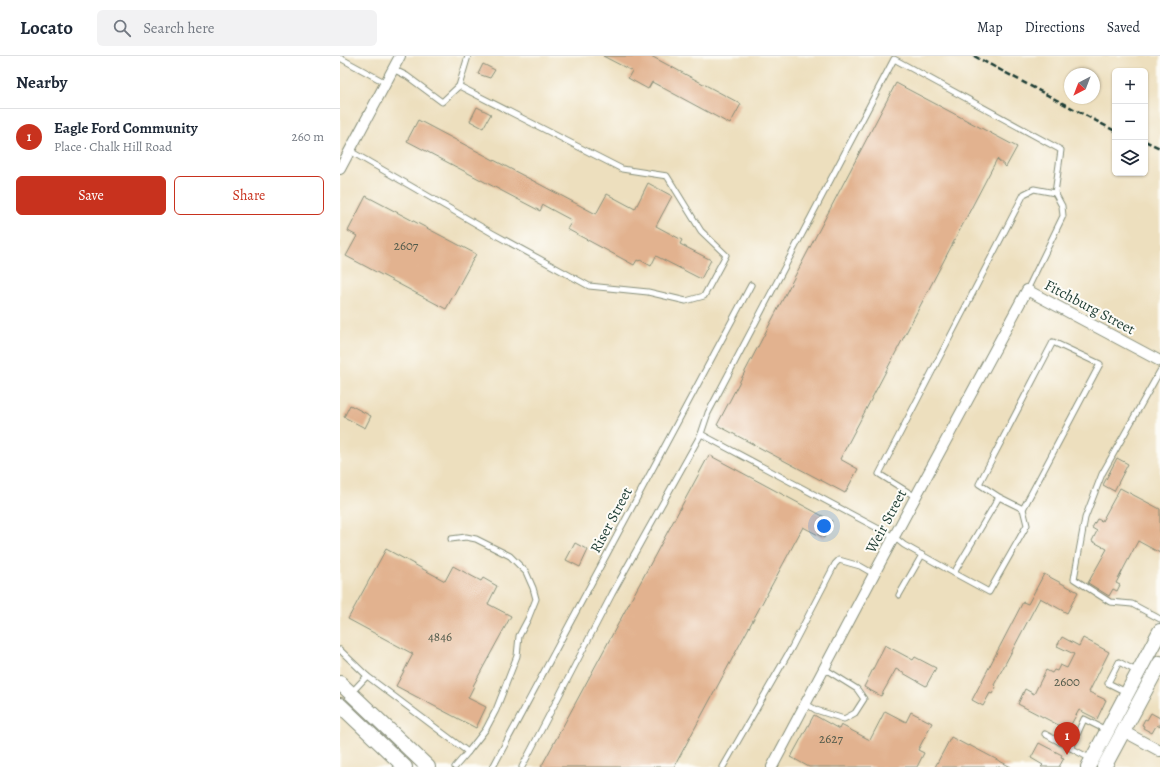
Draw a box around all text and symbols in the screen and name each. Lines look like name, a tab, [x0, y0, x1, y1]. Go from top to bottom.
search box	[97, 10, 377, 46]
text: Locato	[20, 15, 73, 41]
icon: search	[111, 17, 133, 39]
text: Search here	[143, 18, 215, 38]
text: Map	[977, 18, 1003, 37]
text: Directions	[1025, 18, 1085, 37]
text: Saved	[1107, 18, 1140, 37]
north arrow	[1064, 68, 1100, 104]
map controls	[1112, 68, 1148, 176]
button: +	[1112, 68, 1148, 104]
text: Nearby	[16, 71, 67, 94]
button: −	[1112, 104, 1148, 140]
text: Eagle Ford Community	[54, 118, 198, 138]
text: 1	[27, 128, 31, 145]
text: 260 m	[291, 128, 324, 145]
text: Place · Chalk Hill Road	[54, 138, 172, 155]
button: layers	[1112, 140, 1148, 176]
button: Save	[16, 176, 166, 215]
button: Share	[174, 176, 324, 215]
house number: 2607	[394, 237, 419, 254]
street label: Fitchburg Street	[1041, 275, 1139, 339]
street label: Riser Street	[585, 484, 637, 556]
street label: Weir Street	[860, 486, 911, 557]
your location	[814, 516, 834, 536]
house number: 4846	[428, 628, 452, 645]
house number: 2600	[1054, 673, 1080, 690]
pin: 1	[1054, 722, 1080, 755]
house number: 2627	[819, 730, 843, 747]

